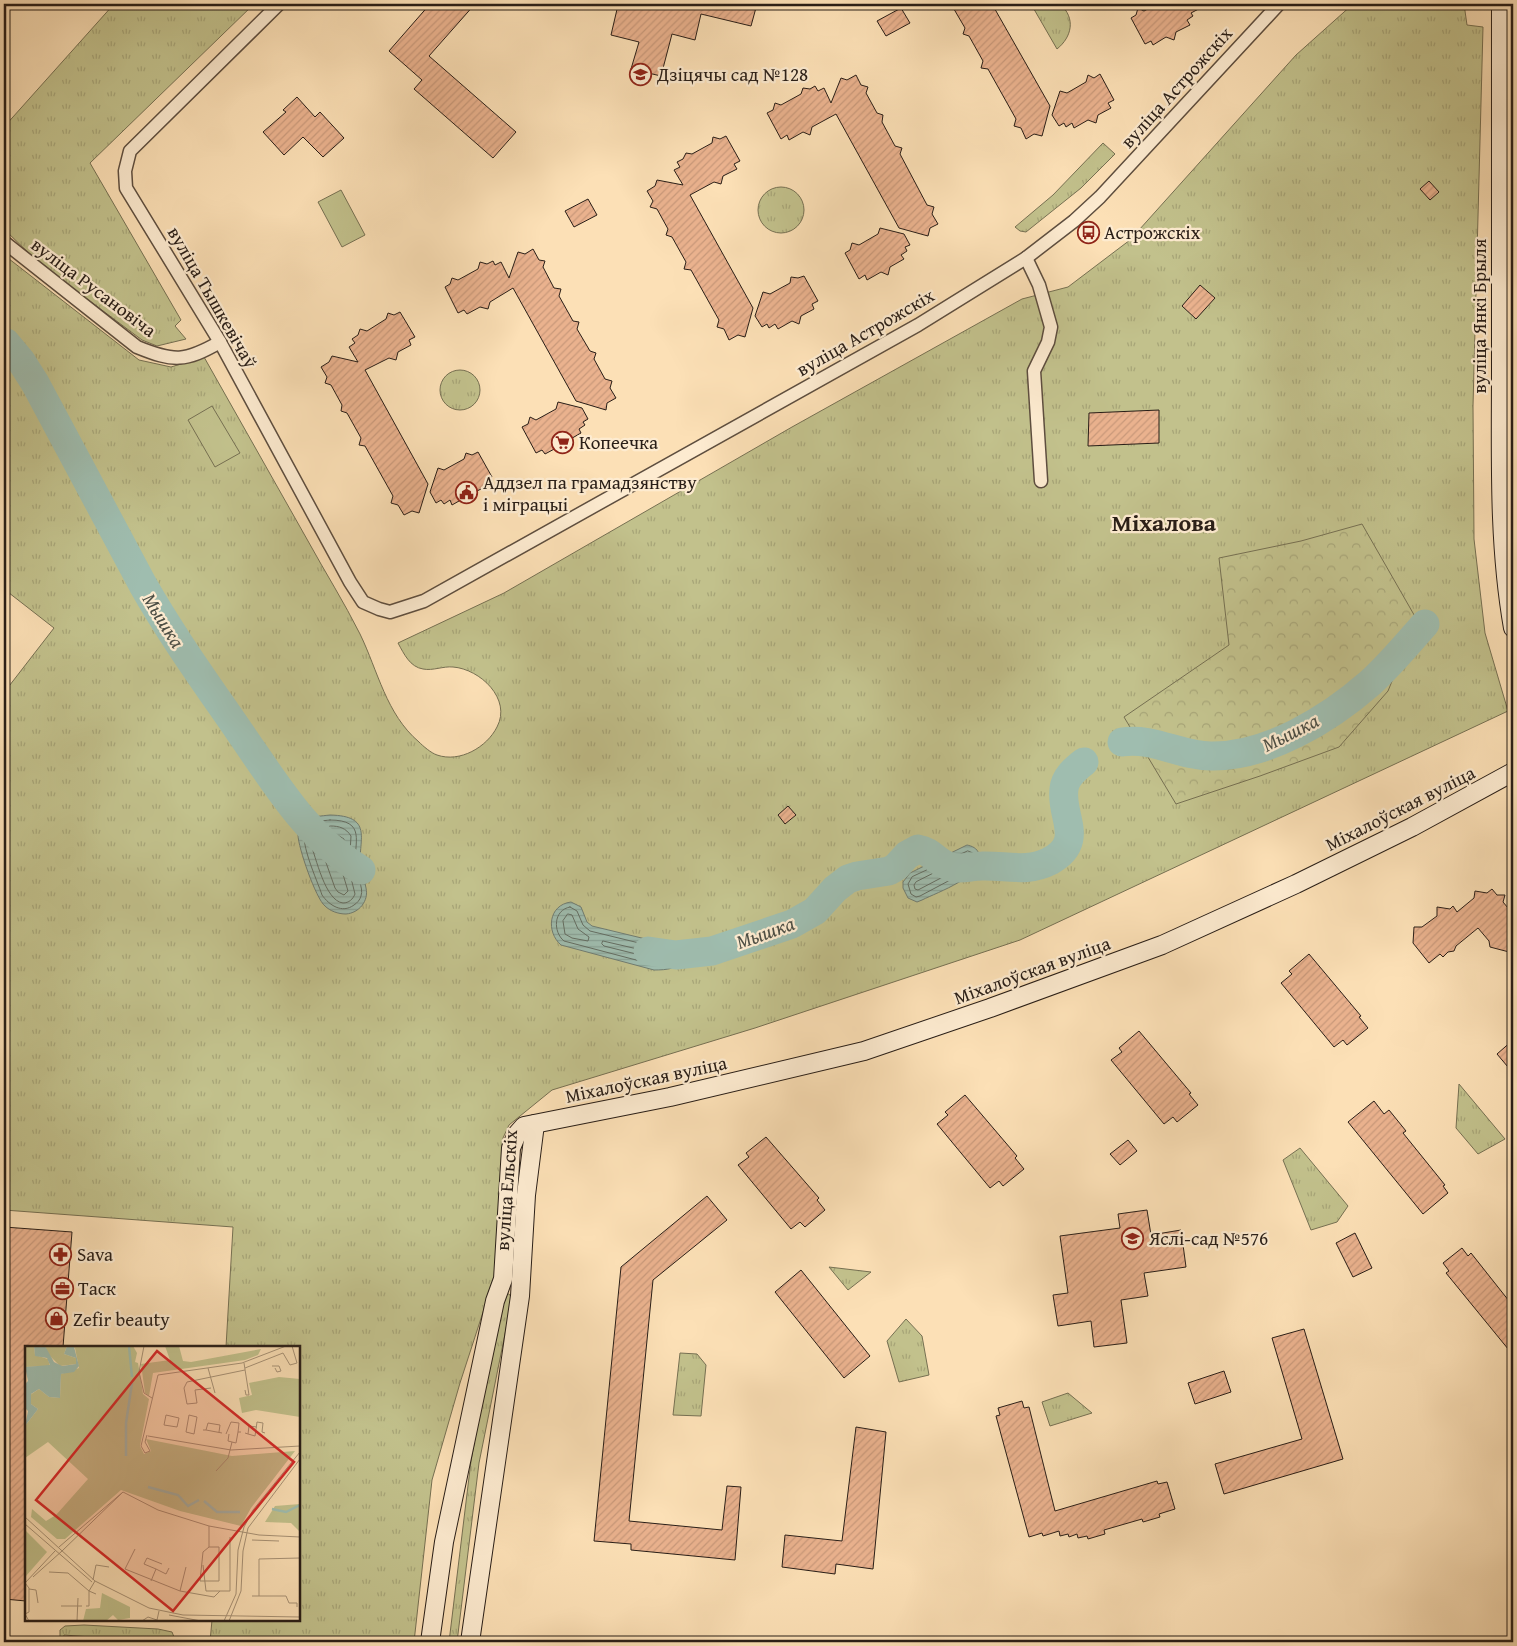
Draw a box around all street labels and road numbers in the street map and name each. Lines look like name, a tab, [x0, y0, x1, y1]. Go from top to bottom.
street label: вуліца Астрожскіх	[1114, 20, 1239, 154]
street label: вуліца Тышкевічаў	[161, 221, 265, 373]
street label: вуліца Русановіча	[25, 230, 163, 344]
street label: вуліца Янкі Брыля	[1465, 238, 1493, 393]
street label: вуліца Астрожскіх	[791, 281, 939, 383]
street label: Міхалоўская вуліца	[1320, 758, 1480, 858]
street label: Міхалоўская вуліца	[950, 929, 1114, 1011]
street label: Міхалоўская вуліца	[563, 1048, 729, 1110]
street label: вуліца Ельскіх	[488, 1128, 524, 1251]

